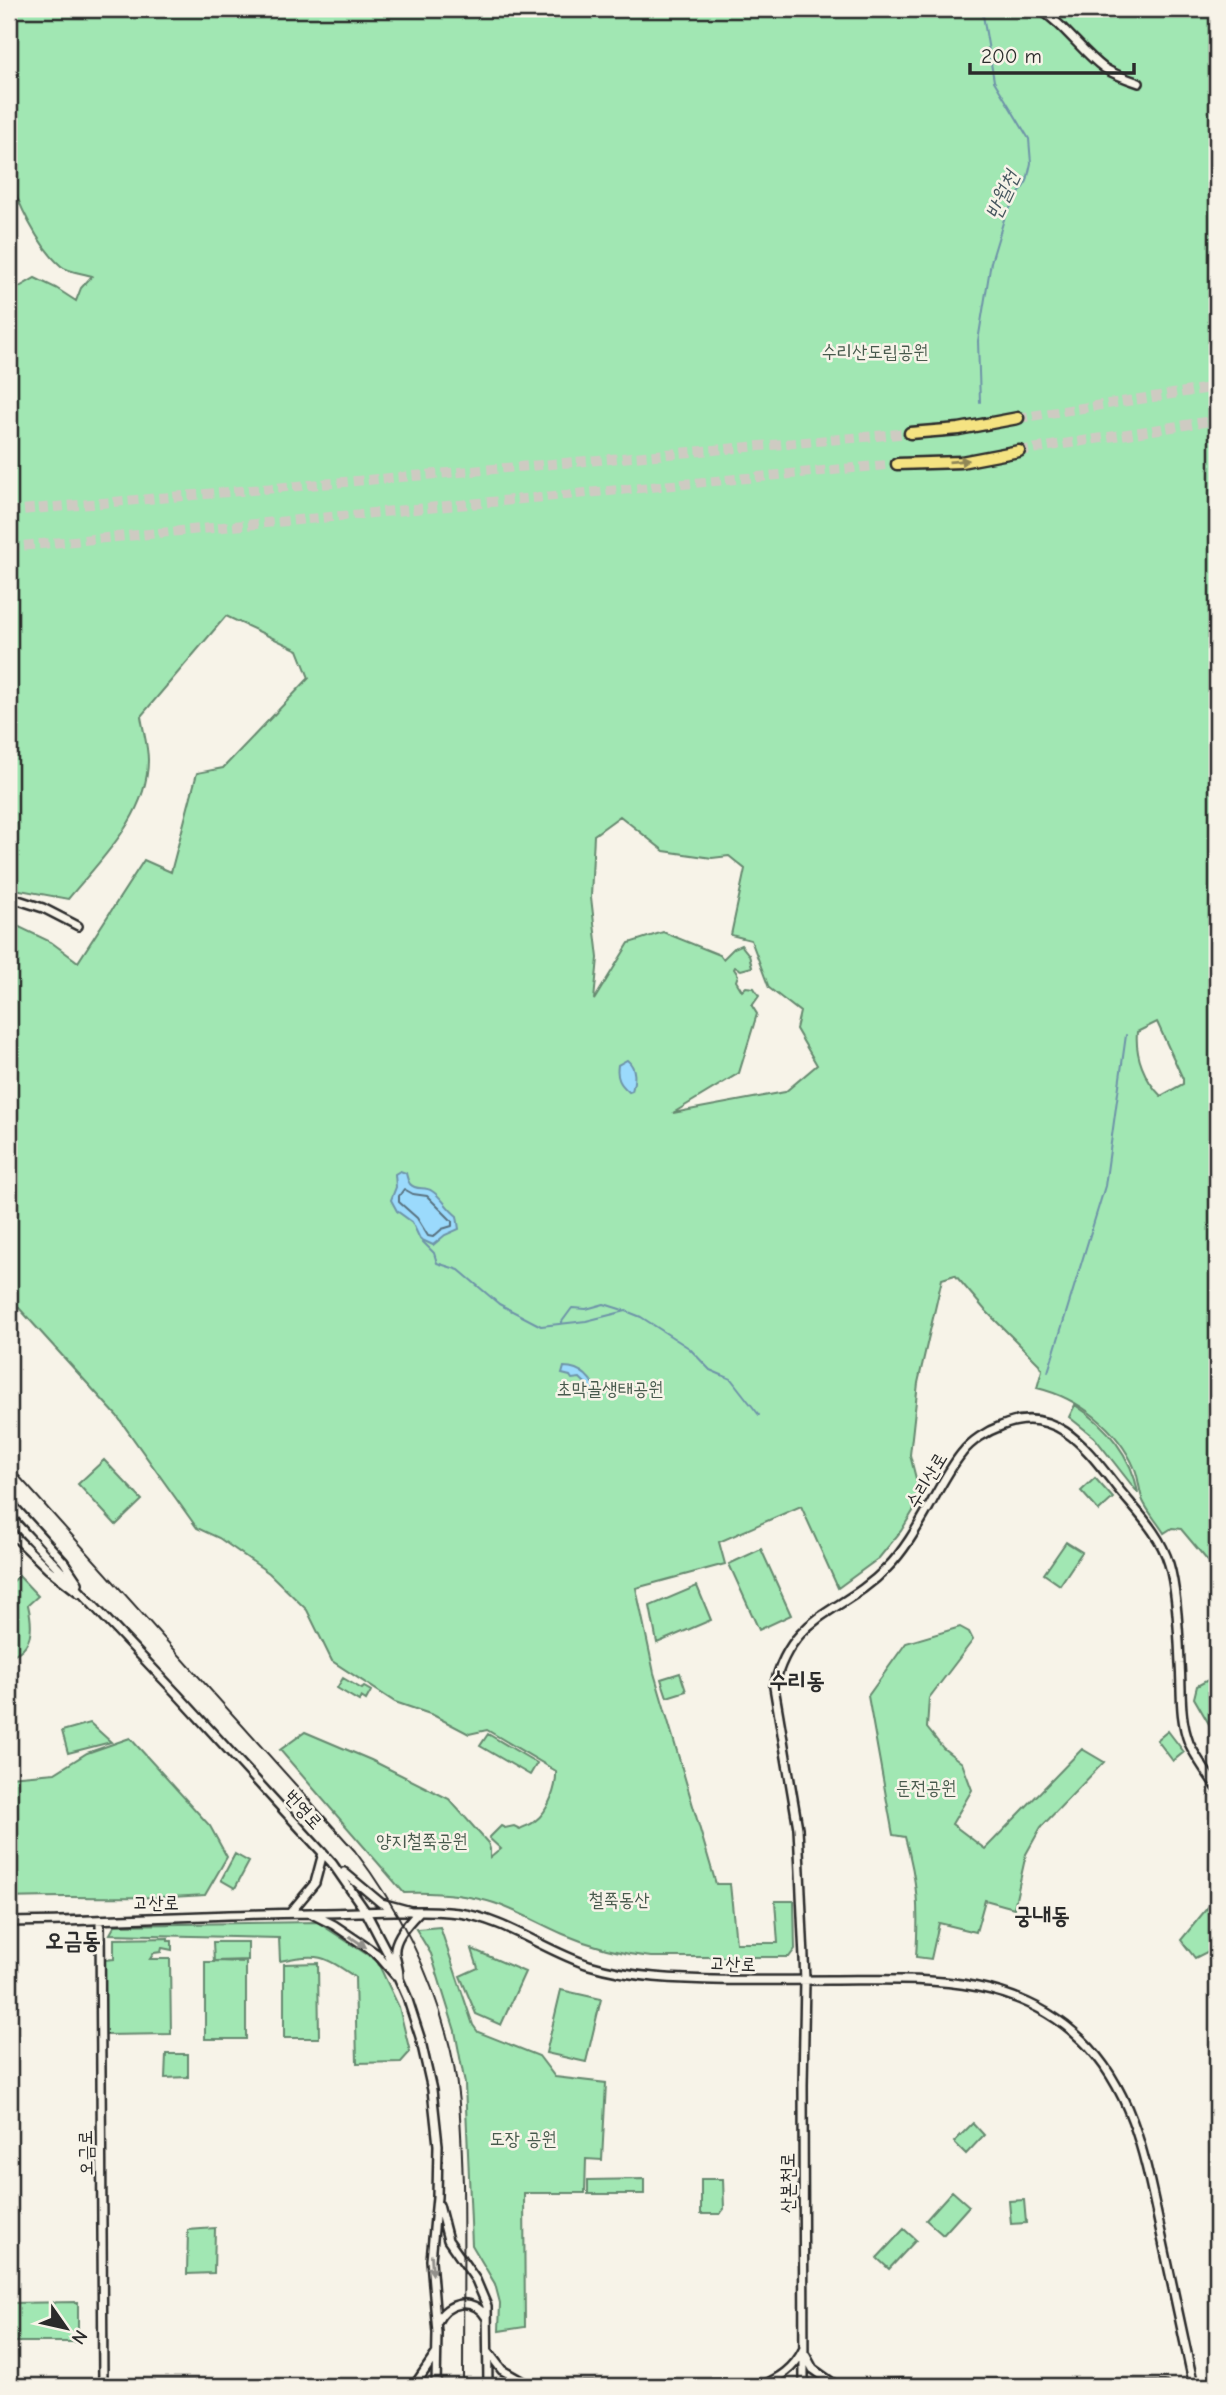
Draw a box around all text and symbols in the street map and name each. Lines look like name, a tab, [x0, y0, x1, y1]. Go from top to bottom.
scale bar	[970, 32, 1135, 76]
text: 200 m	[981, 44, 1042, 68]
water label: 반월천	[980, 165, 1024, 223]
park label: 수리산도립공원	[821, 341, 929, 363]
one-way arrow	[948, 455, 970, 466]
park label: 초막골생태공원	[556, 1378, 664, 1400]
street label: 수리산로	[902, 1449, 952, 1512]
district label: 수리동	[769, 1667, 825, 1694]
park label: 둔전공원	[895, 1777, 957, 1799]
street label: 번영로	[280, 1785, 327, 1834]
park label: 양지철쭉공원	[376, 1830, 468, 1852]
park label: 철쭉동산	[588, 1889, 650, 1911]
street label: 고산로	[133, 1892, 179, 1914]
district label: 궁내동	[1014, 1902, 1070, 1929]
district label: 오금동	[45, 1927, 101, 1954]
one-way arrow	[349, 1936, 368, 1949]
street label: 고산로	[710, 1952, 756, 1976]
park label: 도장 공원	[489, 2128, 557, 2150]
street label: 오금로	[75, 2130, 97, 2176]
street label: 산본천로	[777, 2152, 799, 2214]
one-way arrow	[427, 2254, 438, 2276]
north arrow	[32, 2294, 102, 2364]
text: N	[67, 2326, 92, 2348]

